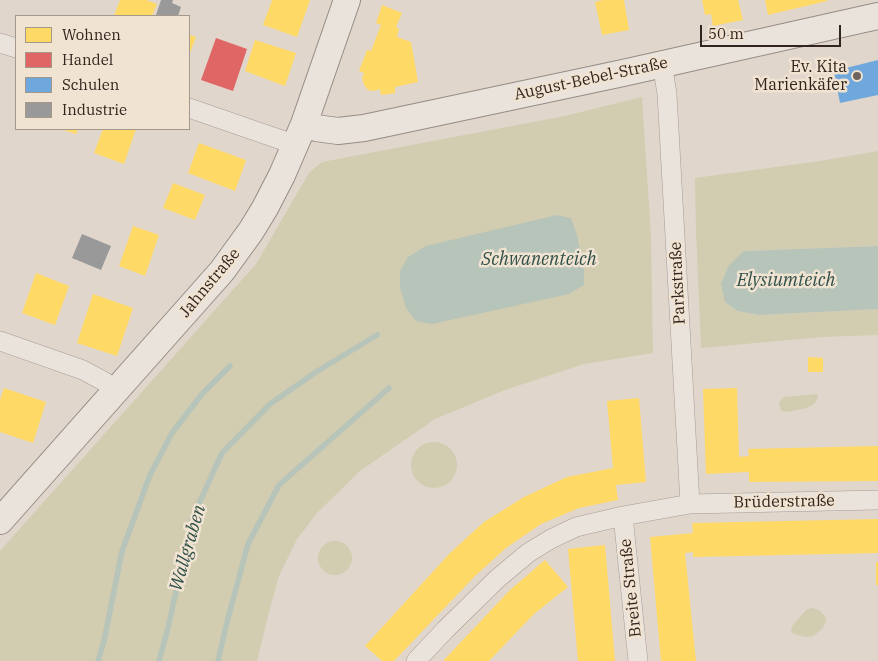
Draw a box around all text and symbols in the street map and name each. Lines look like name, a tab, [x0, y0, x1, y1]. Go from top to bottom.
legend	[15, 15, 190, 130]
scale bar	[703, 15, 844, 47]
text: 50 m	[708, 24, 744, 43]
text: Wohnen	[62, 25, 121, 44]
text: Handel	[62, 50, 113, 69]
street label: August-Bebel-Straße	[512, 53, 670, 105]
place label: Ev. Kita Marienkäfer	[754, 57, 847, 95]
marker: Ev. Kita Marienkäfer	[851, 70, 863, 82]
text: Schulen	[62, 75, 119, 94]
text: Industrie	[62, 100, 127, 119]
street label: Parkstraße	[666, 241, 690, 325]
street label: Jahnstraße	[176, 245, 244, 321]
water label: Schwanenteich	[481, 249, 597, 271]
water label: Elysiumteich	[737, 270, 835, 292]
street label: Brüderstraße	[733, 492, 835, 512]
water label: Wallgraben	[165, 502, 211, 594]
street label: Breite Straße	[616, 538, 646, 638]

